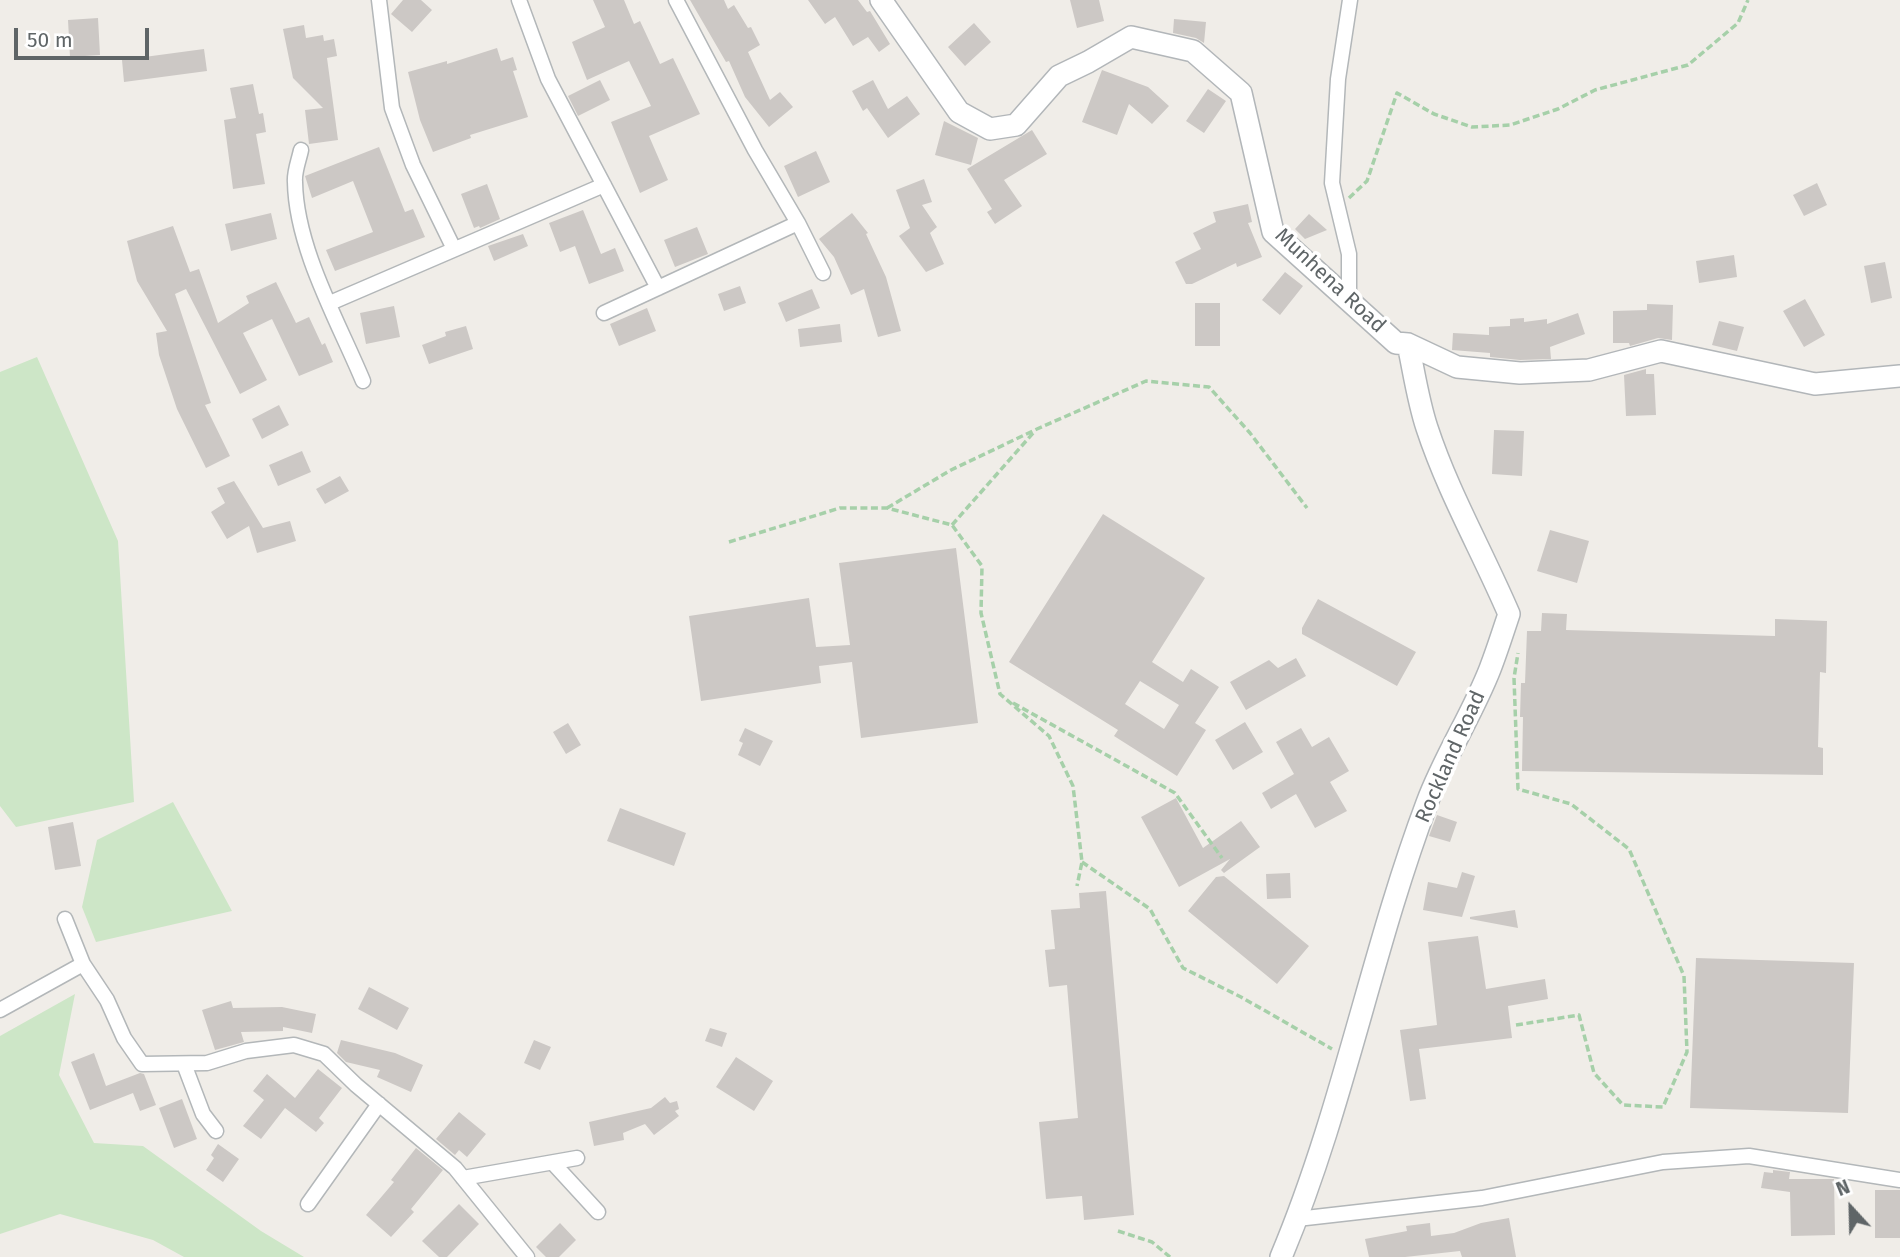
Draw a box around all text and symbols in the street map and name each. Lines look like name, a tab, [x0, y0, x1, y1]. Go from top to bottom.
scale bar	[18, 14, 152, 58]
text: 50 m	[27, 27, 73, 53]
street label: Munhena Road	[1269, 223, 1391, 339]
street label: Rockland Road	[1411, 687, 1491, 827]
north arrow	[1816, 1173, 1886, 1243]
text: N	[1833, 1175, 1853, 1201]

